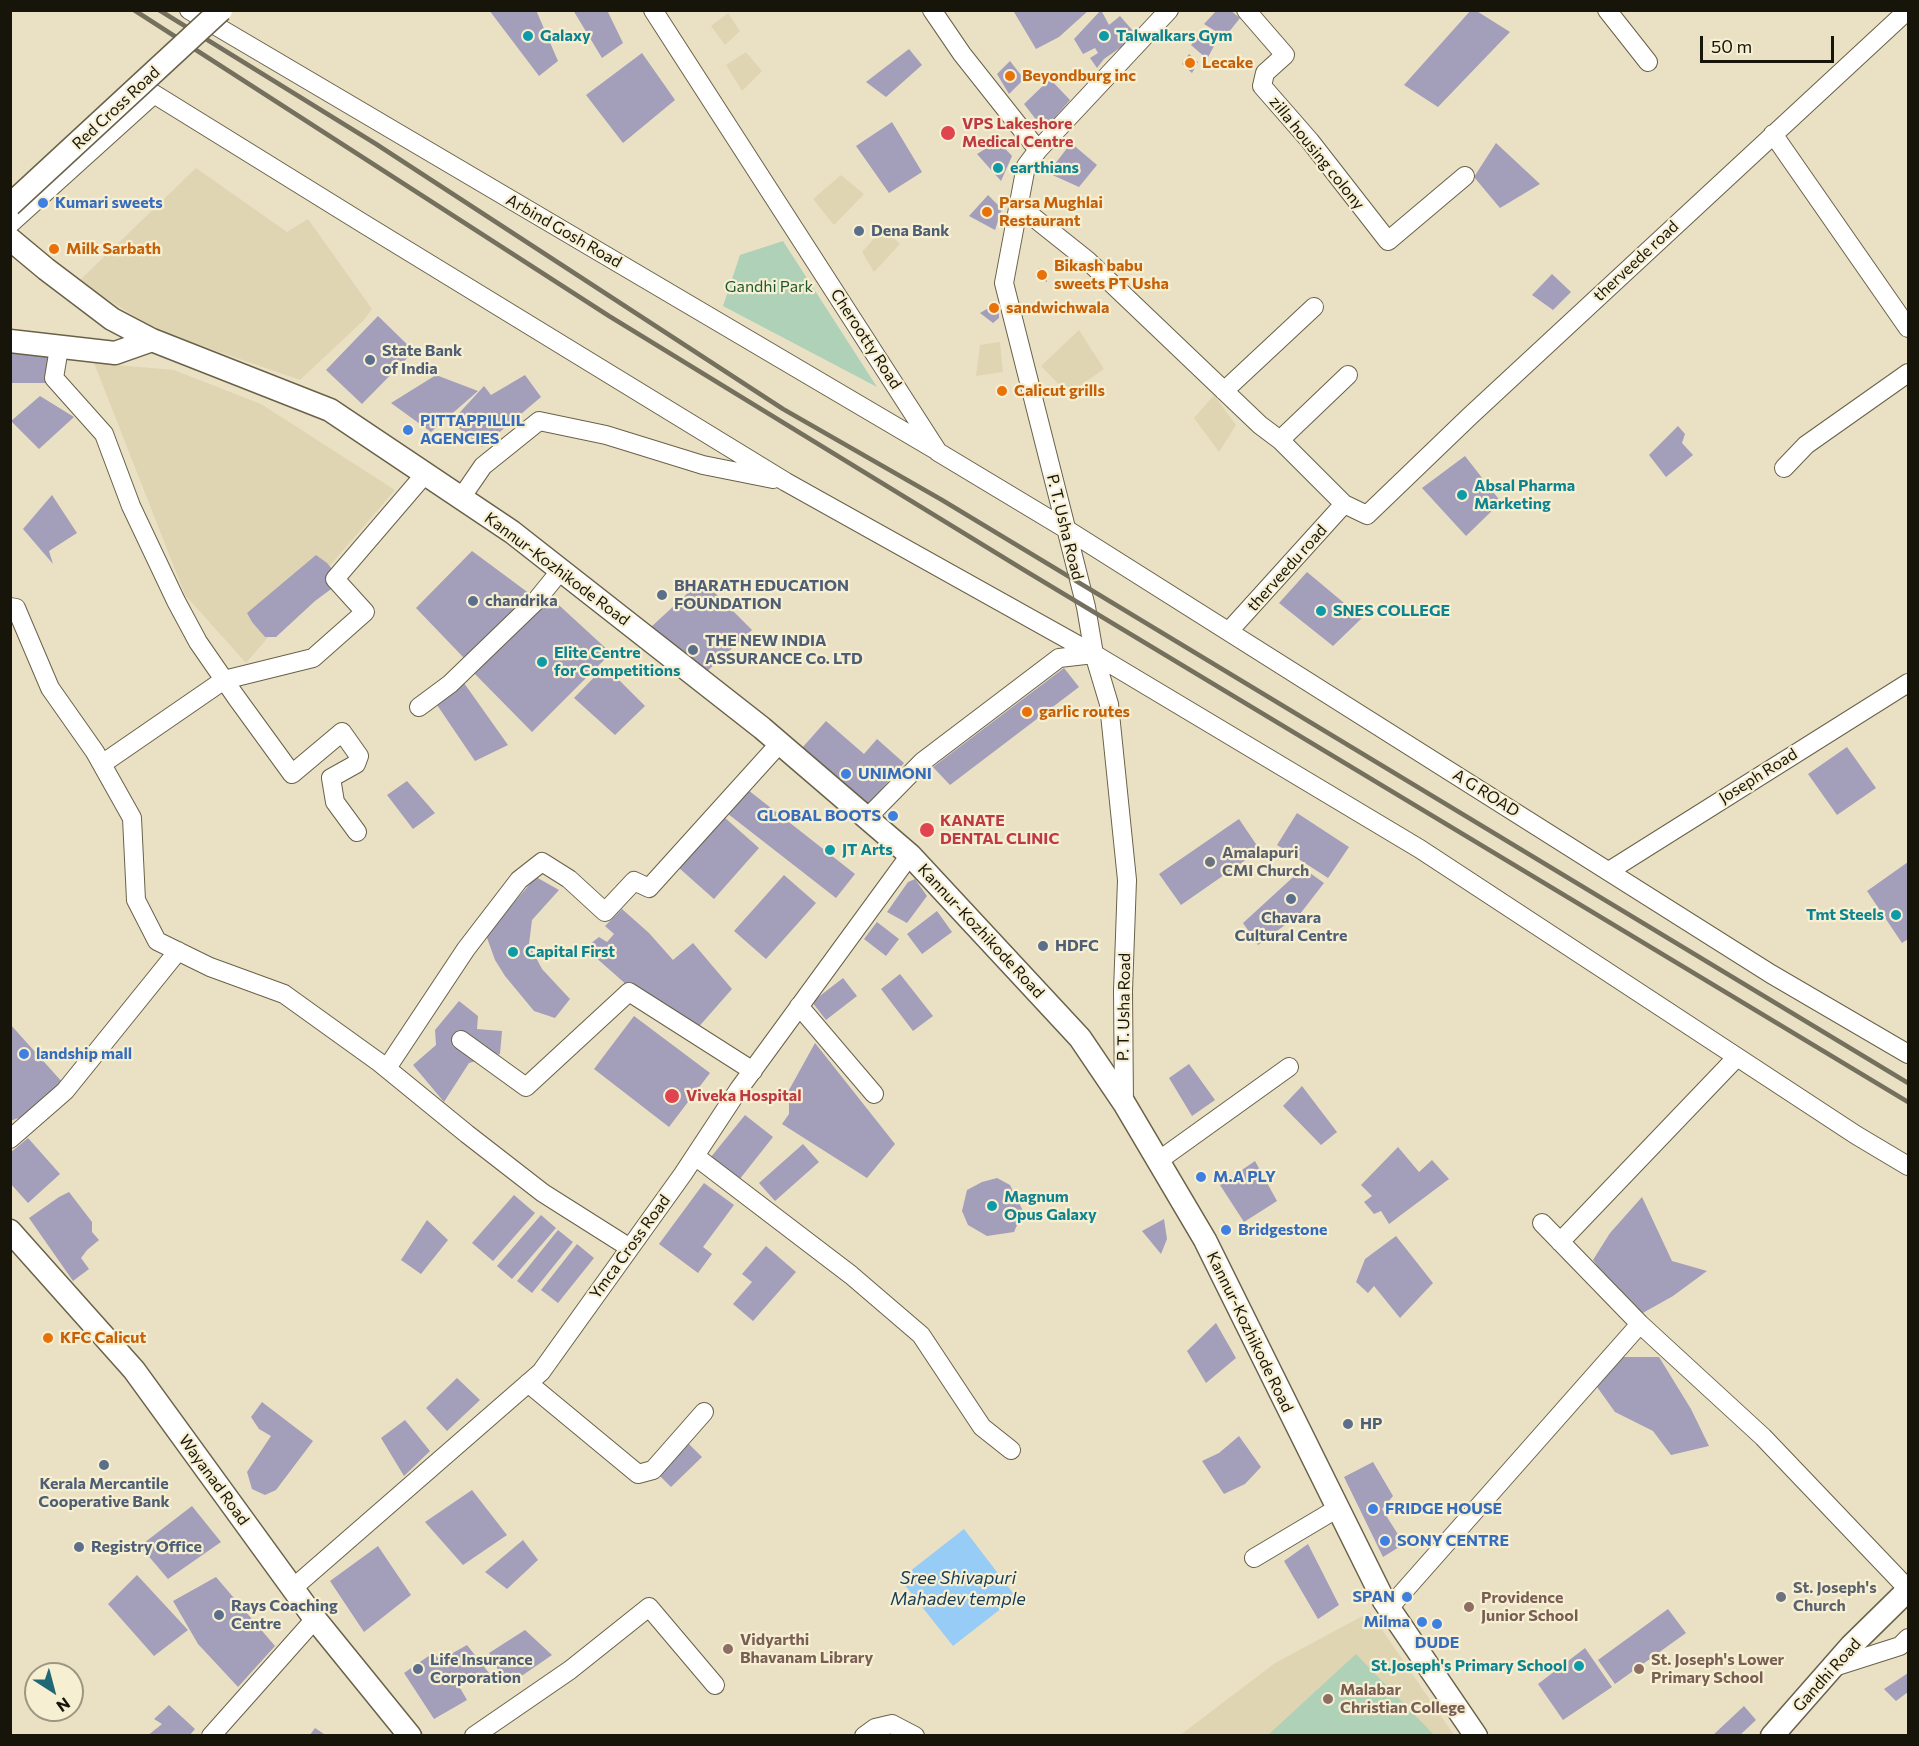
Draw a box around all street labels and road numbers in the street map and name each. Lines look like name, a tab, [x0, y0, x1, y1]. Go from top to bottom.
street label: Red Cross Road	[68, 63, 164, 153]
street label: zilla housing colony	[1266, 93, 1368, 213]
street label: Arbind Gosh Road	[503, 190, 625, 272]
street label: therveede road	[1589, 217, 1683, 305]
street label: Cherootty Road	[826, 285, 906, 393]
street label: P. T. Usha Road	[1043, 472, 1087, 582]
street label: Kannur-Kozhikode Road	[481, 508, 633, 630]
street label: therveedu road	[1243, 521, 1331, 615]
street label: Joseph Road	[1715, 744, 1801, 808]
street label: A G ROAD	[1449, 765, 1523, 821]
street label: Kannur-Kozhikode Road	[914, 860, 1048, 1002]
street label: P. T. Usha Road	[1113, 953, 1135, 1061]
street label: Ymca Cross Road	[586, 1191, 674, 1303]
street label: Kannur-Kozhikode Road	[1203, 1248, 1297, 1416]
street label: Wayanad Road	[175, 1431, 253, 1529]
street label: Gandhi Road	[1789, 1634, 1865, 1716]

